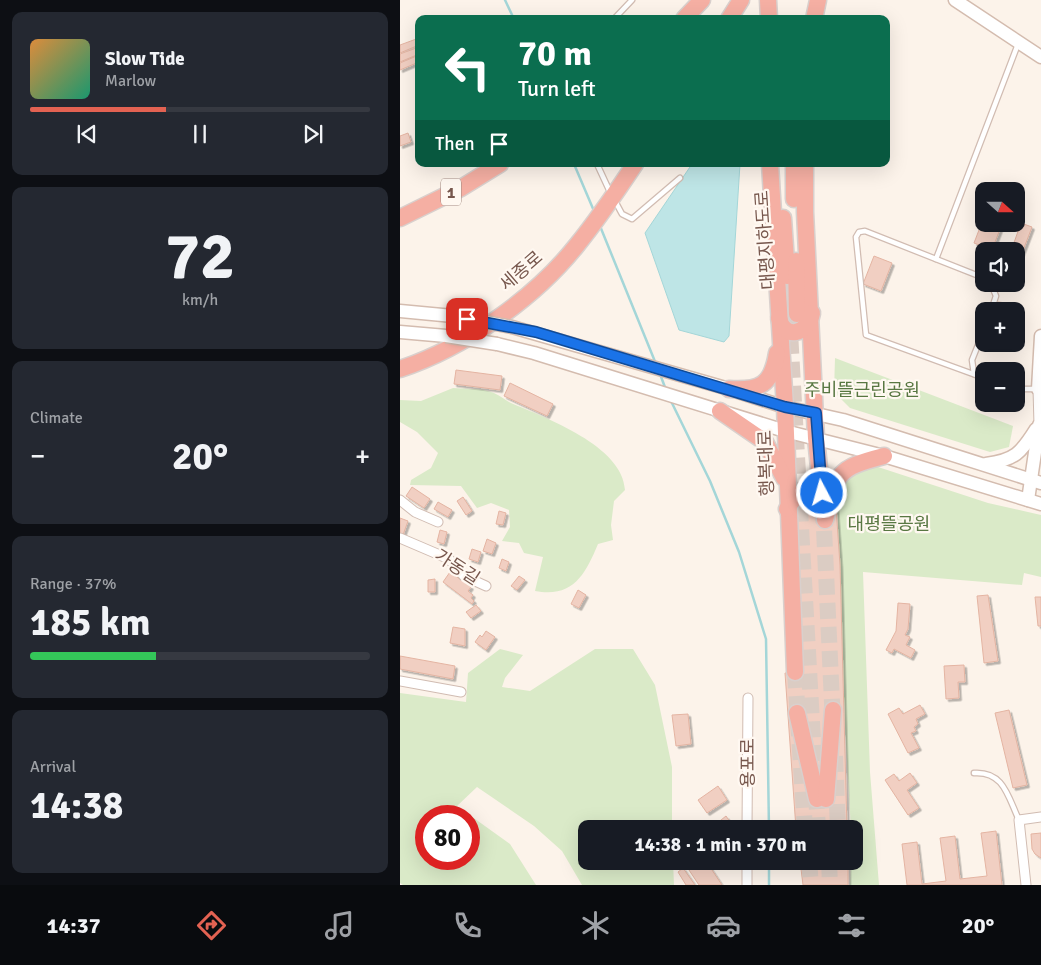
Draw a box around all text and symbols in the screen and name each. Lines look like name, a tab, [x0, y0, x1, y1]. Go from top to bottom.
text: 70 m	[518, 32, 592, 75]
icon: left	[435, 35, 500, 100]
text: Slow Tide	[105, 47, 185, 71]
text: Marlow	[105, 71, 156, 91]
text: Turn left	[518, 75, 596, 102]
icon: previous	[73, 120, 101, 148]
icon: pause	[186, 120, 214, 148]
icon: next	[299, 120, 327, 148]
icon: arrive	[485, 130, 513, 158]
text: Then	[435, 132, 475, 156]
road number: 1	[441, 178, 461, 206]
north arrow	[975, 182, 1025, 232]
map controls	[975, 182, 1025, 412]
street label: 대평지하도로	[751, 190, 779, 290]
text: 72	[165, 217, 235, 297]
button: sound	[975, 242, 1025, 292]
street label: 세종로	[495, 246, 547, 296]
text: km/h	[182, 290, 218, 310]
pin	[446, 298, 488, 340]
button: +	[975, 302, 1025, 352]
icon: arrive	[453, 305, 481, 333]
button: −	[975, 362, 1025, 412]
park label: 주비뜰근린공원	[804, 379, 920, 401]
text: Climate	[30, 408, 83, 428]
street label: 행복대로	[754, 430, 778, 496]
text: 20°	[172, 433, 228, 480]
text: −	[30, 439, 45, 473]
text: +	[355, 439, 370, 473]
position arrow	[795, 466, 847, 518]
park label: 대평뜰공원	[848, 513, 930, 535]
street label: 가동길	[430, 544, 484, 590]
text: Range · 37%	[30, 574, 116, 594]
text: 185 km	[30, 599, 151, 646]
street label: 용포로	[737, 738, 759, 788]
text: Arrival	[30, 757, 76, 777]
text: 14:38	[30, 782, 123, 829]
speed limit sign: 80	[415, 805, 480, 870]
text: 14:38 · 1 min · 370 m	[634, 833, 807, 857]
icon: directions	[194, 908, 229, 943]
icon: music	[322, 908, 357, 943]
icon: phone	[450, 908, 485, 943]
icon: climate	[578, 908, 613, 943]
icon: car	[706, 908, 741, 943]
icon: filters	[834, 908, 869, 943]
text: 14:37	[47, 912, 101, 939]
text: 20°	[962, 912, 994, 939]

